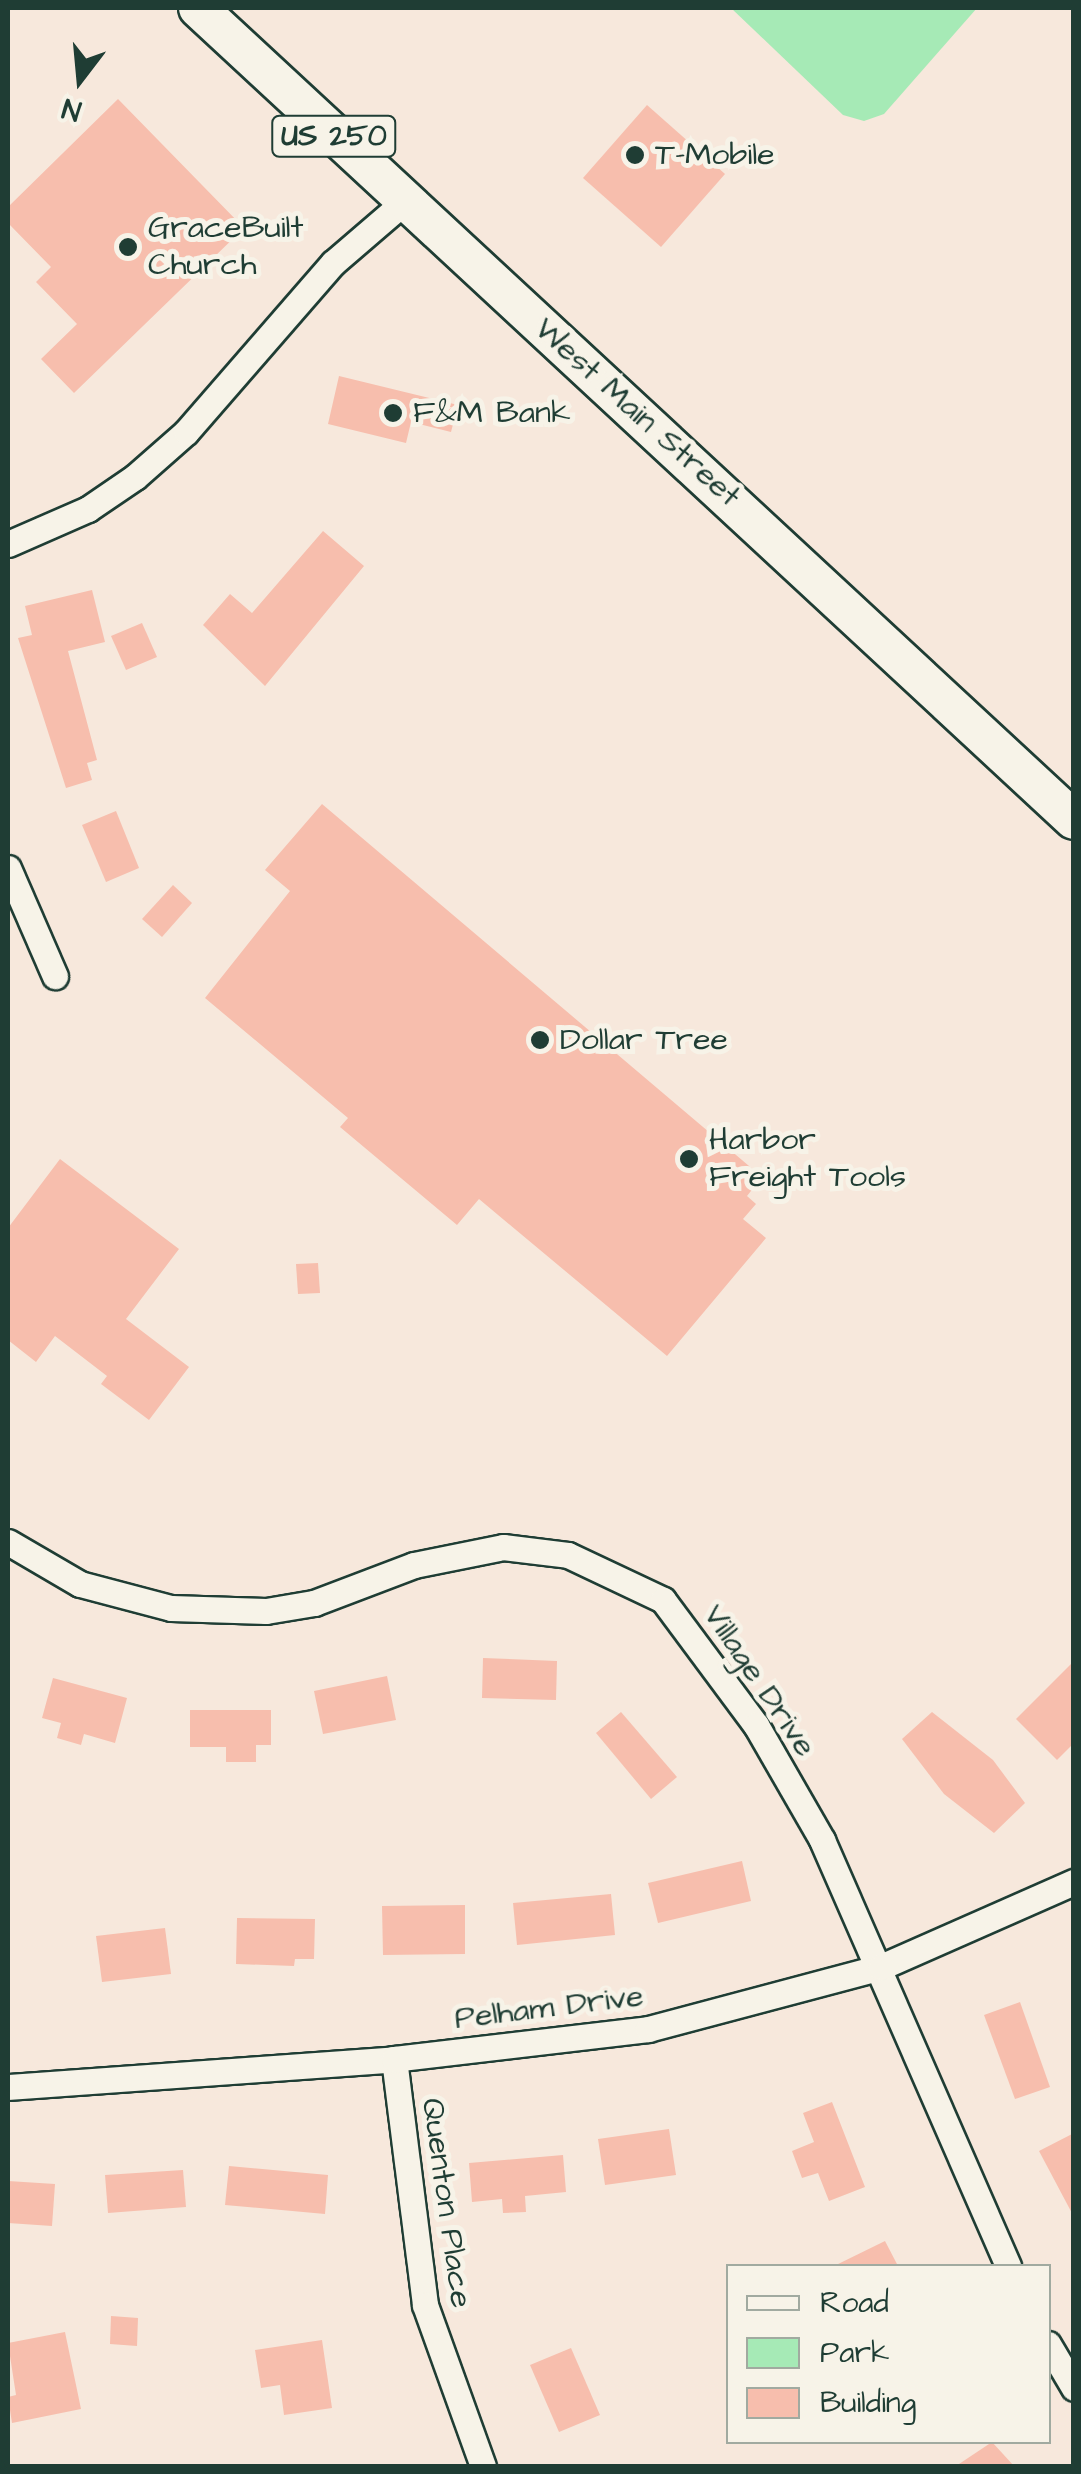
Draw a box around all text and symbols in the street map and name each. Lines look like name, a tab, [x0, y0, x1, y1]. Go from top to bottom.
north arrow	[30, 30, 130, 130]
text: N	[58, 88, 85, 130]
road number: US 250	[269, 111, 399, 161]
place label: T-Mobile	[655, 136, 774, 174]
marker: T-Mobile	[624, 144, 646, 166]
place label: GraceBuilt Church	[148, 210, 303, 285]
marker: GraceBuilt Church	[117, 236, 139, 258]
street label: West Main Street	[526, 310, 748, 516]
place label: F&M Bank	[413, 394, 571, 432]
marker: F&M Bank	[382, 402, 404, 424]
place label: Dollar Tree	[560, 1021, 728, 1059]
marker: Dollar Tree	[529, 1029, 551, 1051]
place label: Harbor Freight Tools	[709, 1122, 906, 1197]
marker: Harbor Freight Tools	[678, 1148, 700, 1170]
street label: Village Drive	[694, 1598, 824, 1764]
street label: Pelham Drive	[452, 1977, 646, 2039]
street label: Quenton Place	[412, 2096, 480, 2310]
legend	[726, 2264, 1051, 2444]
text: Road	[820, 2282, 889, 2324]
text: Park	[820, 2332, 889, 2374]
text: Building	[820, 2382, 916, 2424]

